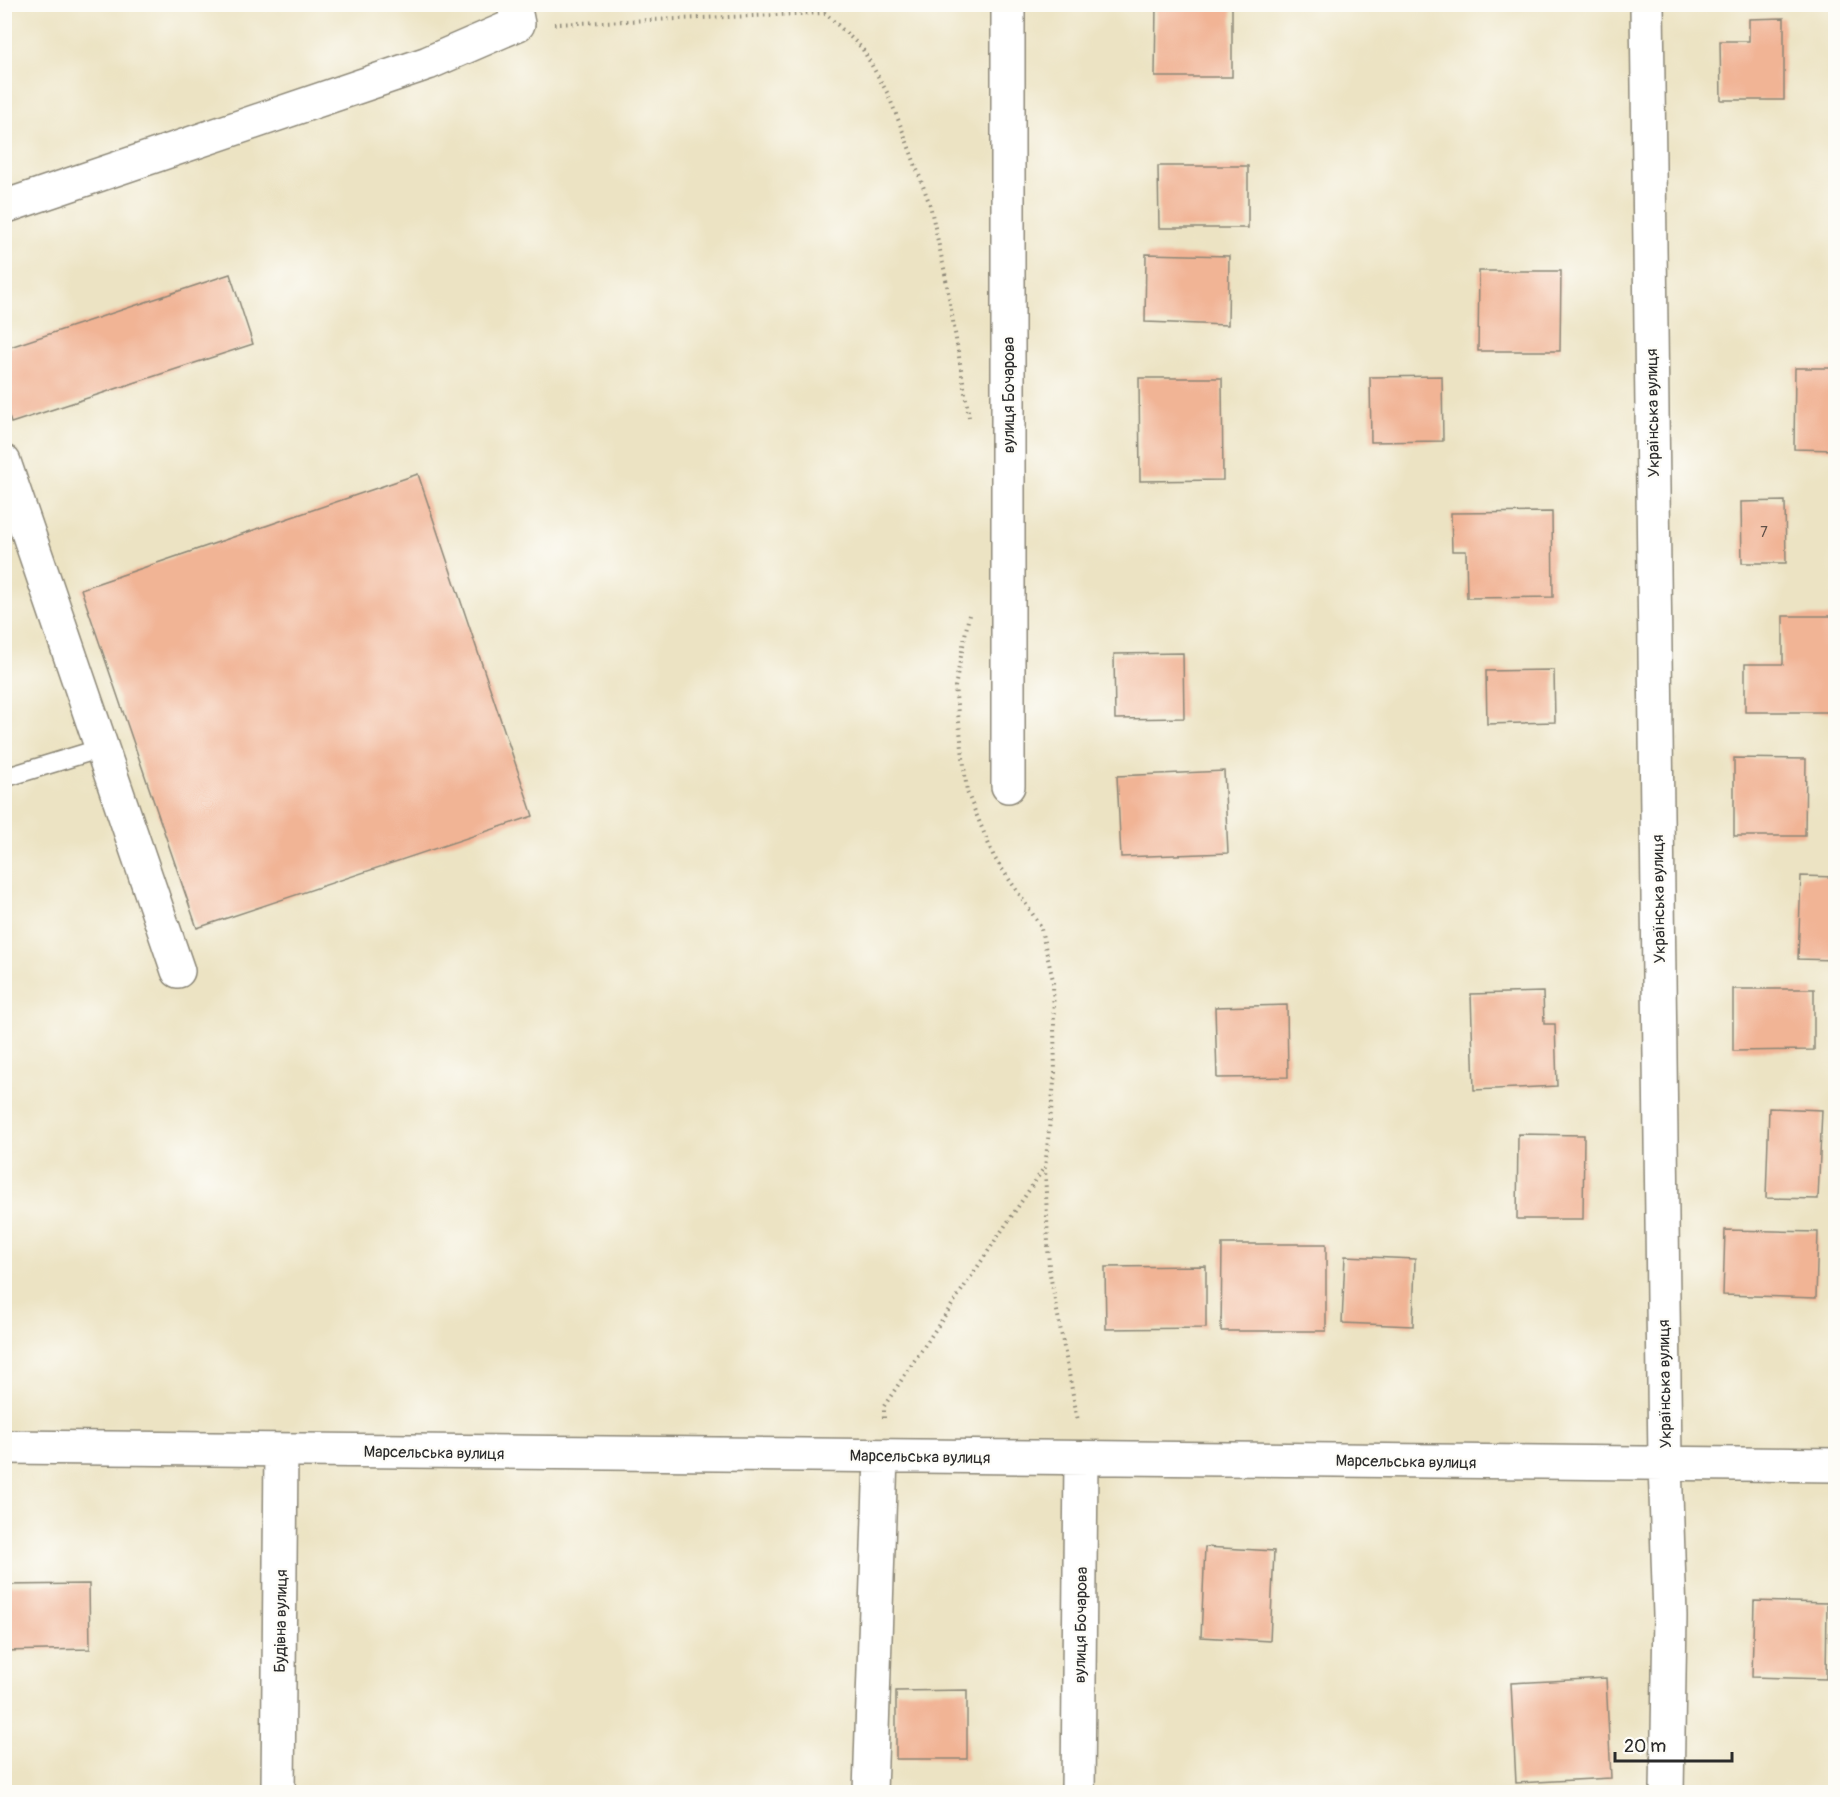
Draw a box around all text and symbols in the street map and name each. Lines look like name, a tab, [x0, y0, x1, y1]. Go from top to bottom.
street label: вулиця Бочарова	[999, 337, 1019, 453]
street label: Українська вулиця	[1642, 348, 1664, 478]
house number: 7	[1760, 524, 1768, 541]
street label: Українська вулиця	[1648, 834, 1670, 964]
street label: Українська вулиця	[1654, 1319, 1676, 1449]
street label: Марсельська вулиця	[363, 1442, 505, 1464]
street label: Марсельська вулиця	[849, 1446, 991, 1468]
street label: Марсельська вулиця	[1335, 1451, 1477, 1473]
street label: вулиця Бочарова	[1070, 1567, 1092, 1683]
street label: Будівна вулиця	[270, 1569, 292, 1673]
scale bar	[1615, 1725, 1732, 1763]
text: 20 m	[1624, 1735, 1666, 1758]

